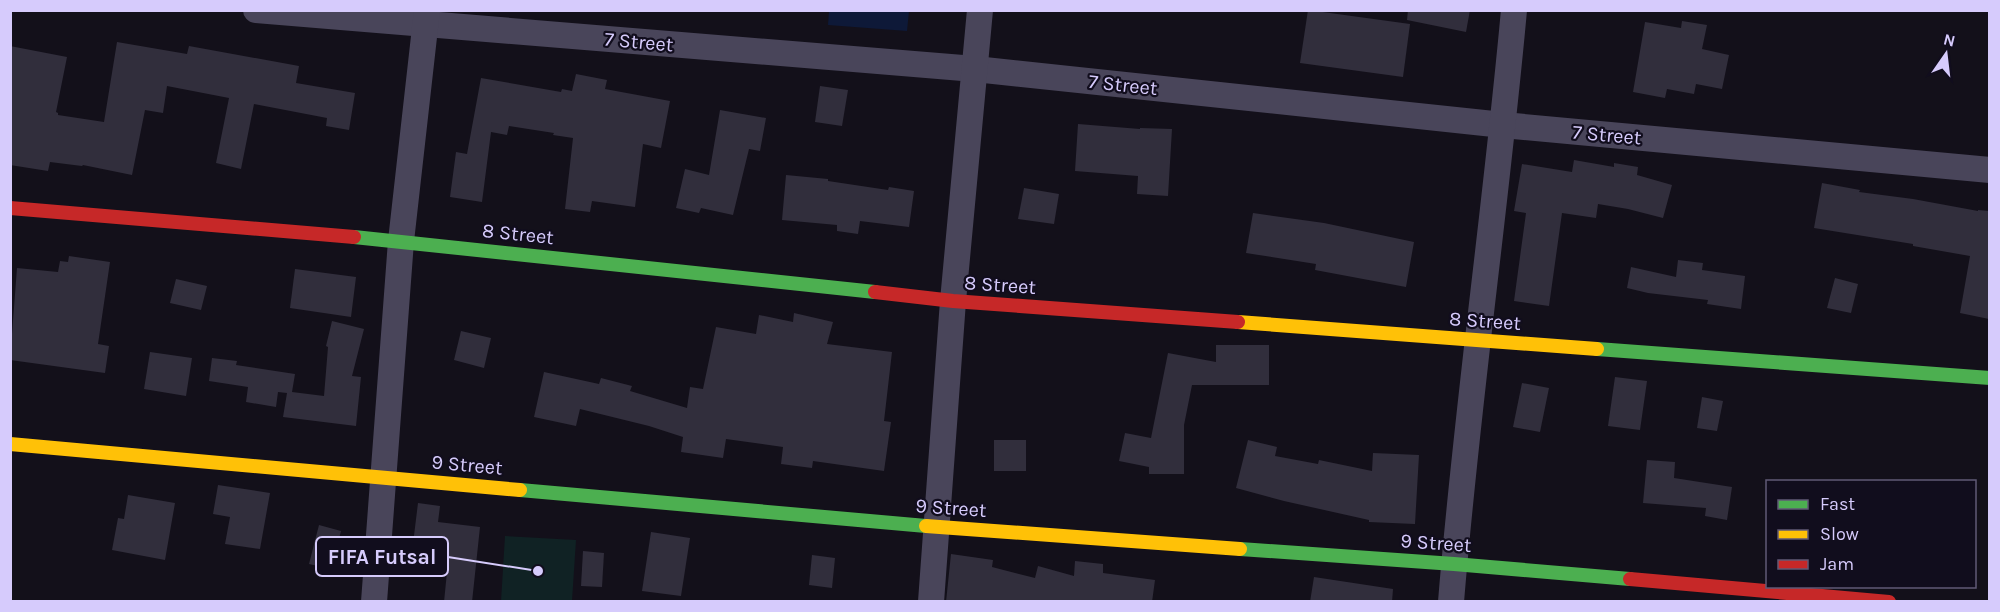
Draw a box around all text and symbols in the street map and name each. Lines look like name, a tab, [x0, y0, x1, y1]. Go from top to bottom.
north arrow	[1916, 24, 1976, 84]
street label: 7 Street	[604, 28, 675, 57]
text: N	[1942, 29, 1957, 51]
street label: 7 Street	[1087, 70, 1159, 100]
street label: 7 Street	[1572, 121, 1643, 150]
street label: 8 Street	[481, 219, 555, 249]
street label: 8 Street	[963, 271, 1037, 299]
street label: 8 Street	[1448, 307, 1522, 335]
street label: 9 Street	[431, 450, 504, 480]
legend	[1766, 480, 1976, 588]
text: Fast	[1820, 493, 1855, 515]
street label: 9 Street	[915, 494, 988, 522]
text: Slow	[1820, 523, 1859, 545]
street label: 9 Street	[1400, 529, 1473, 557]
callout: FIFA Futsal	[316, 537, 448, 576]
text: FIFA Futsal	[328, 545, 436, 569]
text: Jam	[1820, 553, 1854, 575]

